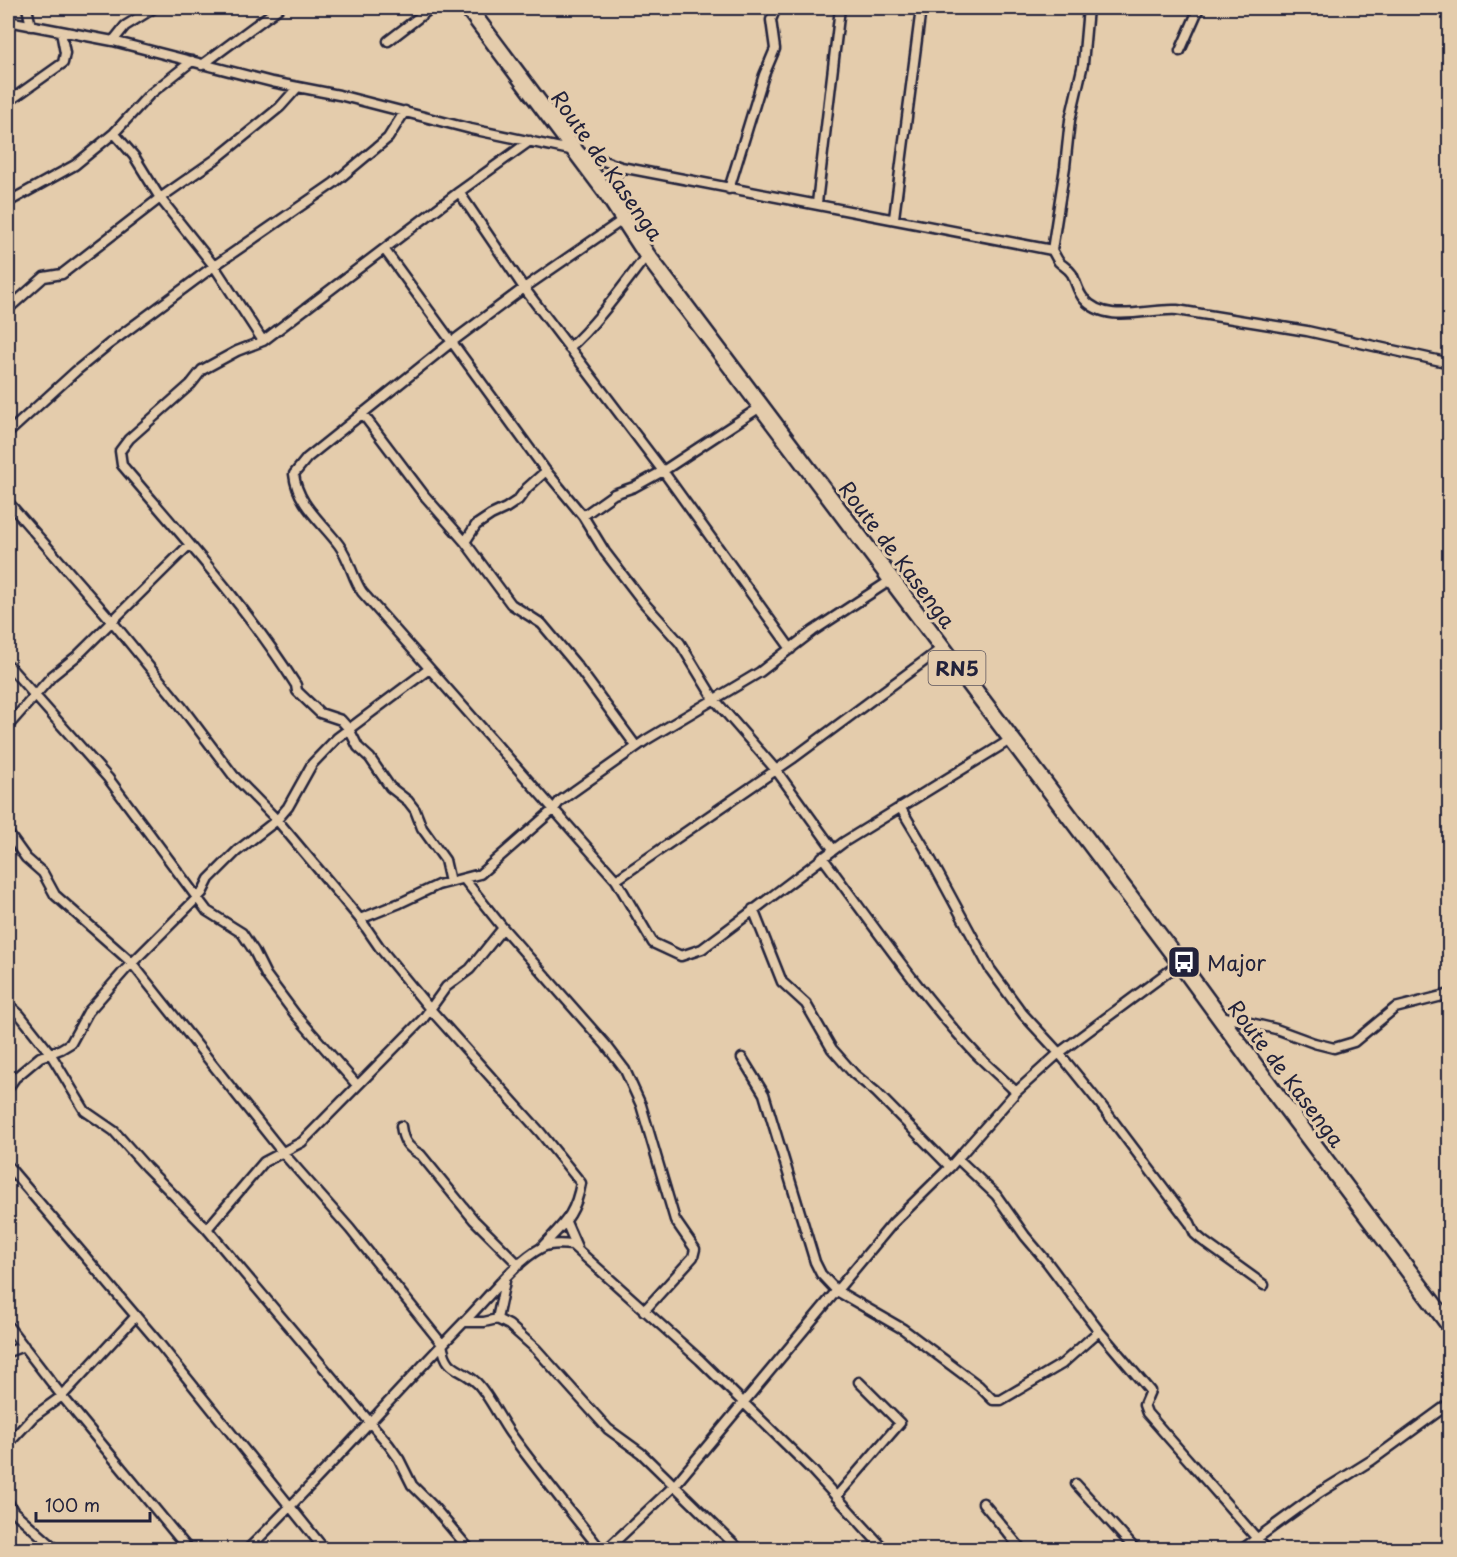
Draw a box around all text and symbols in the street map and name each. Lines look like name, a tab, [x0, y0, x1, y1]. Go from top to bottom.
street label: Route de Kasenga	[544, 83, 672, 248]
street label: Route de Kasenga	[832, 473, 965, 635]
road number: RN5	[928, 651, 986, 685]
bus stop icon: Major	[1166, 944, 1202, 980]
place label: Major	[1207, 946, 1266, 978]
street label: Route de Kasenga	[1221, 992, 1354, 1154]
scale bar	[36, 1485, 150, 1523]
text: 100 m	[45, 1491, 100, 1518]

